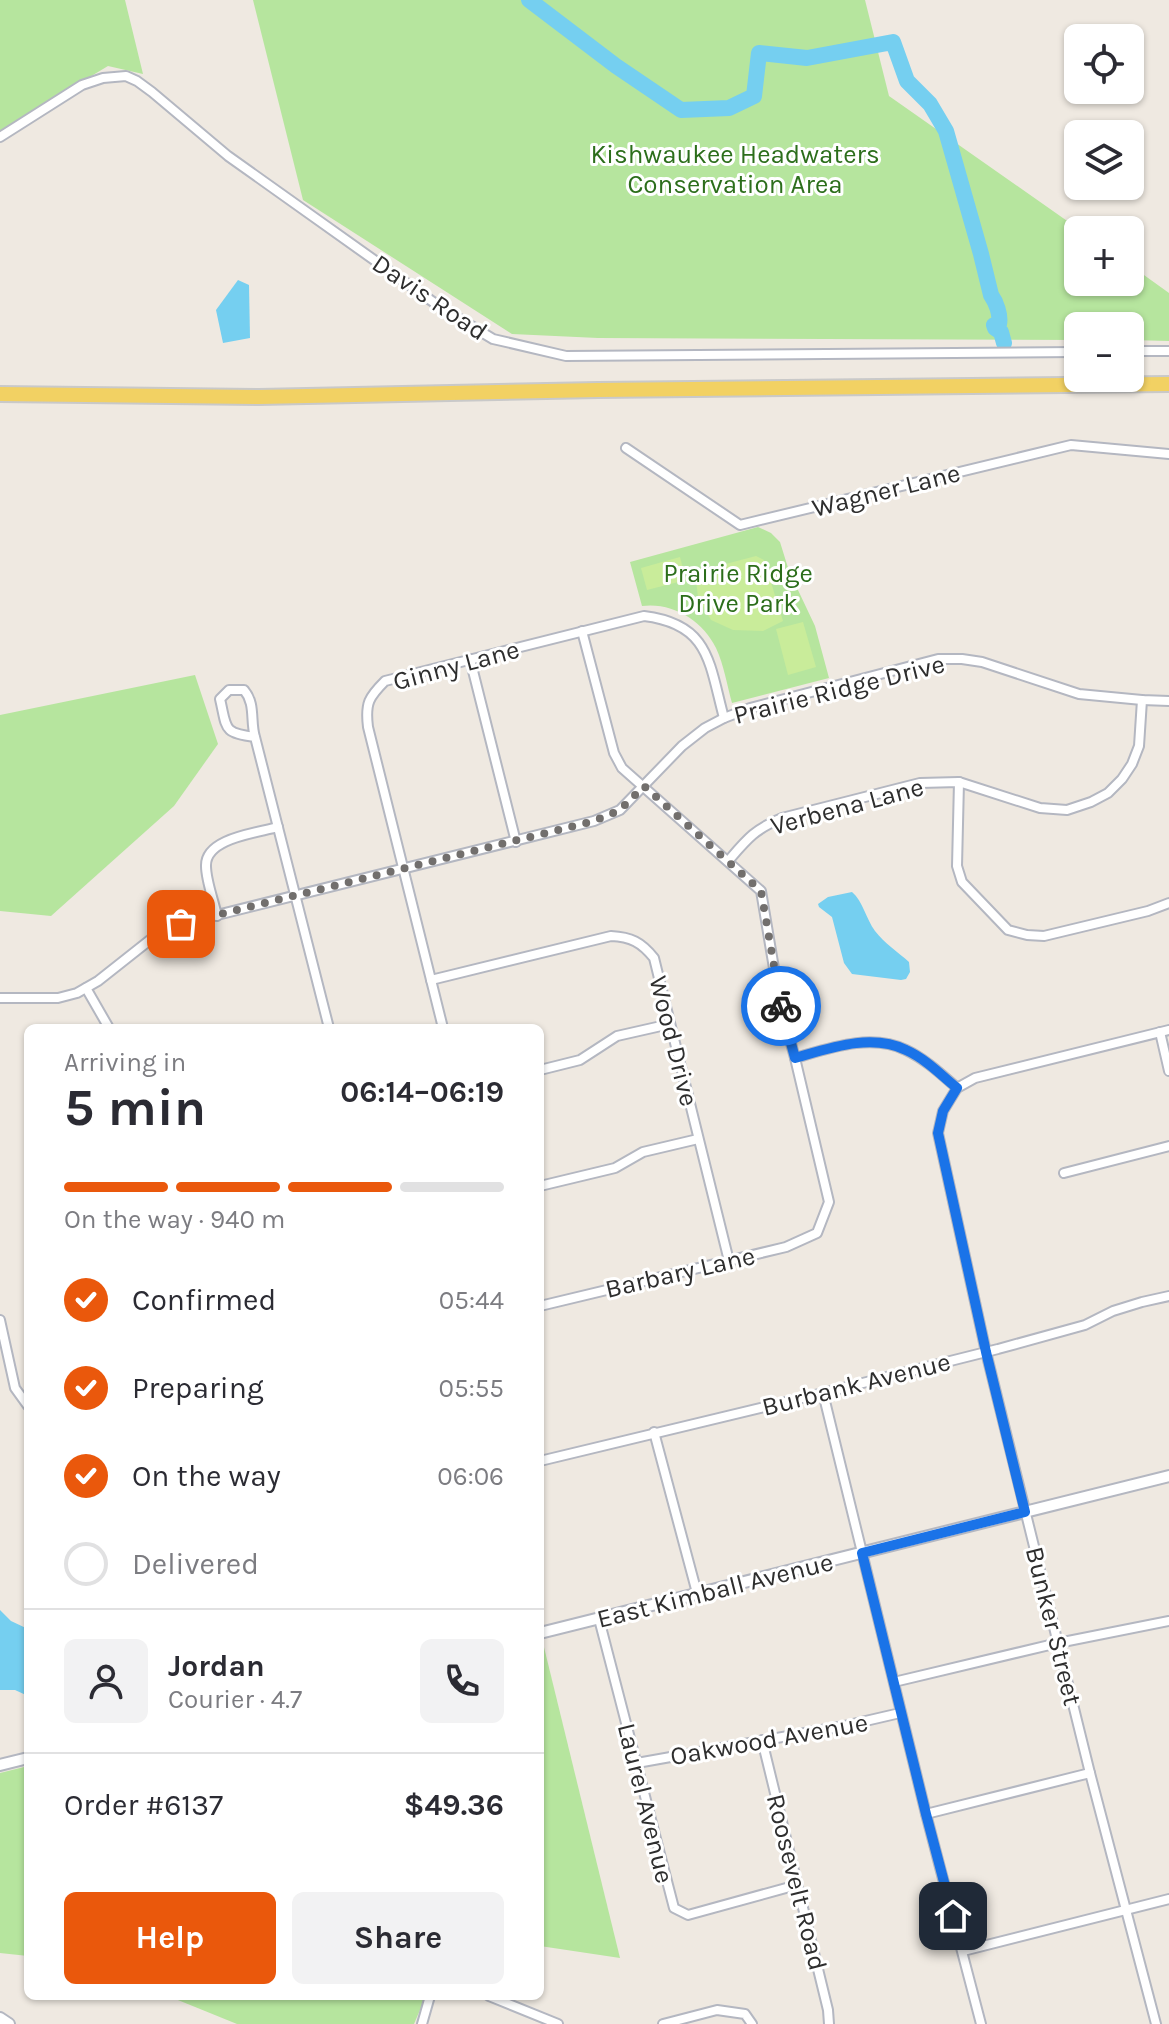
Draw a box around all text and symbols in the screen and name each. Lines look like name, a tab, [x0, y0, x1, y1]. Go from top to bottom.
map controls	[1064, 24, 1144, 392]
button: locate	[1064, 24, 1144, 104]
button: layers	[1064, 120, 1144, 200]
park label: Kishwaukee Headwaters Conservation Area	[590, 139, 880, 200]
button: +	[1064, 216, 1144, 296]
street label: Davis Road	[366, 248, 493, 347]
button: −	[1064, 312, 1144, 392]
street label: Wagner Lane	[809, 457, 963, 524]
park label: Prairie Ridge Drive Park	[663, 558, 813, 619]
street label: Ginny Lane	[389, 634, 523, 697]
street label: Prairie Ridge Drive	[730, 648, 948, 731]
street label: Verbena Lane	[767, 771, 927, 842]
pin	[147, 890, 215, 958]
icon: bag	[159, 902, 203, 946]
courier	[741, 966, 821, 1046]
street label: Wood Drive	[642, 973, 705, 1109]
icon: bike	[759, 984, 803, 1028]
text: Arriving in	[64, 1047, 186, 1078]
text: 06:14–06:19	[340, 1074, 504, 1110]
text: 5 min	[64, 1077, 206, 1138]
text: On the way · 940 m	[64, 1204, 285, 1235]
street label: Barbary Lane	[602, 1240, 758, 1305]
icon: check	[64, 1278, 108, 1322]
text: Confirmed	[132, 1282, 276, 1318]
text: 05:44	[439, 1285, 504, 1316]
street label: Burbank Avenue	[759, 1346, 954, 1423]
icon: check	[64, 1366, 108, 1410]
text: Preparing	[132, 1370, 264, 1406]
text: 05:55	[439, 1373, 504, 1404]
icon: check	[64, 1454, 108, 1498]
text: On the way	[132, 1458, 281, 1494]
text: 06:06	[437, 1461, 504, 1492]
street label: Bunker Street	[1019, 1544, 1088, 1709]
text: Delivered	[132, 1546, 259, 1582]
street label: East Kimball Avenue	[594, 1546, 836, 1635]
button: person	[64, 1639, 148, 1723]
button: phone	[420, 1639, 504, 1723]
text: Jordan	[168, 1648, 265, 1684]
text: Courier · 4.7	[168, 1684, 302, 1715]
street label: Oakwood Avenue	[668, 1707, 870, 1772]
street label: Laurel Avenue	[611, 1720, 680, 1886]
text: Order #6137	[64, 1787, 223, 1823]
text: $49.36	[404, 1787, 504, 1823]
street label: Roosevelt Road	[760, 1791, 833, 1974]
pin	[919, 1882, 987, 1950]
button: Help	[64, 1892, 276, 1984]
button: Share	[292, 1892, 504, 1984]
icon: home	[931, 1894, 975, 1938]

